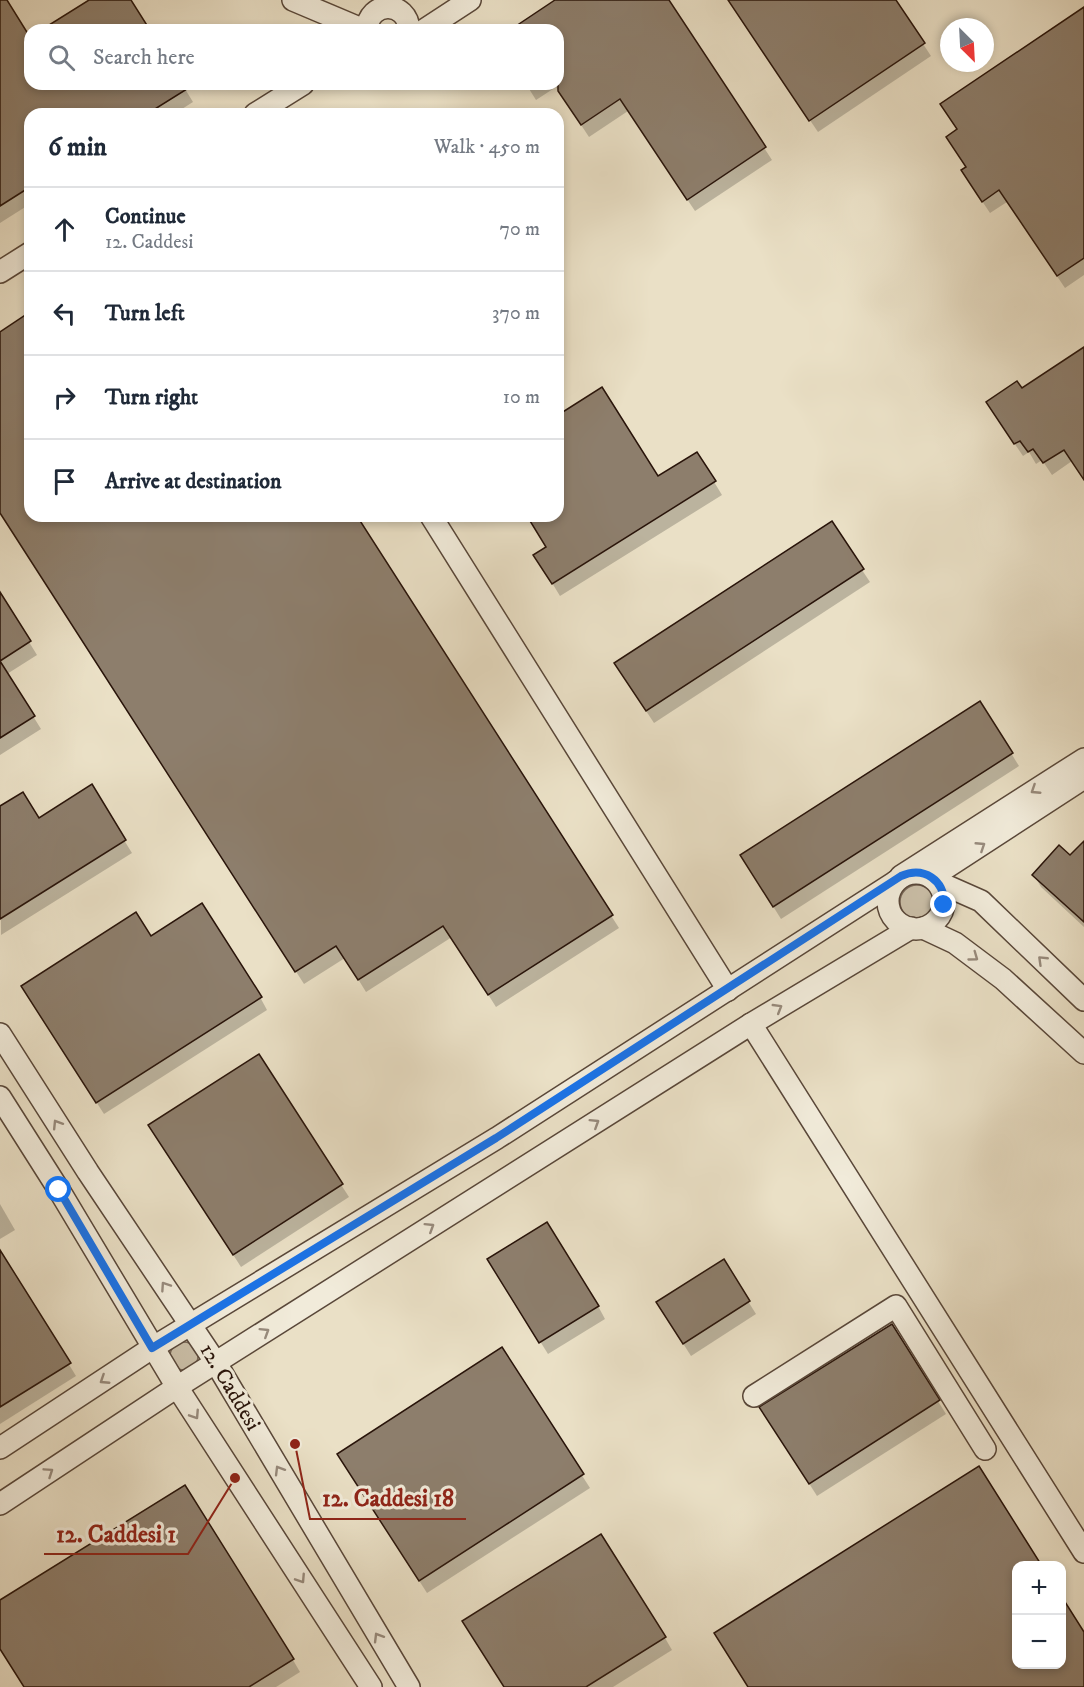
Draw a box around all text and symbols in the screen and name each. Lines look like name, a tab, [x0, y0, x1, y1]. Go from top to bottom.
north arrow	[940, 18, 994, 72]
search box	[24, 24, 564, 90]
icon: search	[45, 41, 78, 74]
text: Search here	[93, 44, 195, 71]
text: 6 min	[48, 131, 107, 164]
text: Walk · 450 m	[434, 135, 540, 160]
text: Continue	[105, 203, 186, 230]
icon: ahead	[48, 213, 81, 246]
text: 70 m	[499, 217, 540, 242]
text: 12. Caddesi	[105, 230, 193, 255]
icon: left	[48, 297, 81, 330]
text: Turn left	[105, 300, 185, 327]
text: 370 m	[492, 301, 540, 326]
icon: right	[48, 381, 81, 414]
text: Turn right	[105, 384, 198, 411]
text: 10 m	[503, 385, 540, 410]
icon: arrive	[48, 465, 81, 498]
text: Arrive at destination	[105, 468, 282, 495]
one-way arrow	[1031, 783, 1041, 795]
one-way arrow	[975, 842, 986, 853]
route end	[930, 891, 956, 917]
one-way arrow	[967, 950, 978, 961]
one-way arrow	[1038, 956, 1049, 967]
one-way arrow	[772, 1004, 782, 1015]
one-way arrow	[588, 1119, 599, 1130]
one-way arrow	[53, 1120, 64, 1131]
route start	[45, 1176, 71, 1202]
one-way arrow	[424, 1223, 434, 1235]
one-way arrow	[161, 1282, 173, 1292]
one-way arrow	[259, 1328, 270, 1339]
street label: 12. Caddesi	[193, 1338, 267, 1436]
one-way arrow	[99, 1373, 110, 1384]
one-way arrow	[187, 1409, 199, 1419]
one-way arrow	[275, 1466, 287, 1476]
one-way arrow	[42, 1468, 53, 1479]
callout: 12. Caddesi 18	[310, 1477, 466, 1519]
text: 12. Caddesi 18	[322, 1484, 454, 1514]
callout: 12. Caddesi 1	[44, 1512, 188, 1554]
text: 12. Caddesi 1	[56, 1520, 176, 1550]
map controls	[1012, 1561, 1066, 1669]
button: +	[1012, 1561, 1066, 1615]
one-way arrow	[294, 1572, 305, 1583]
button: −	[1012, 1615, 1066, 1669]
one-way arrow	[374, 1633, 386, 1643]

